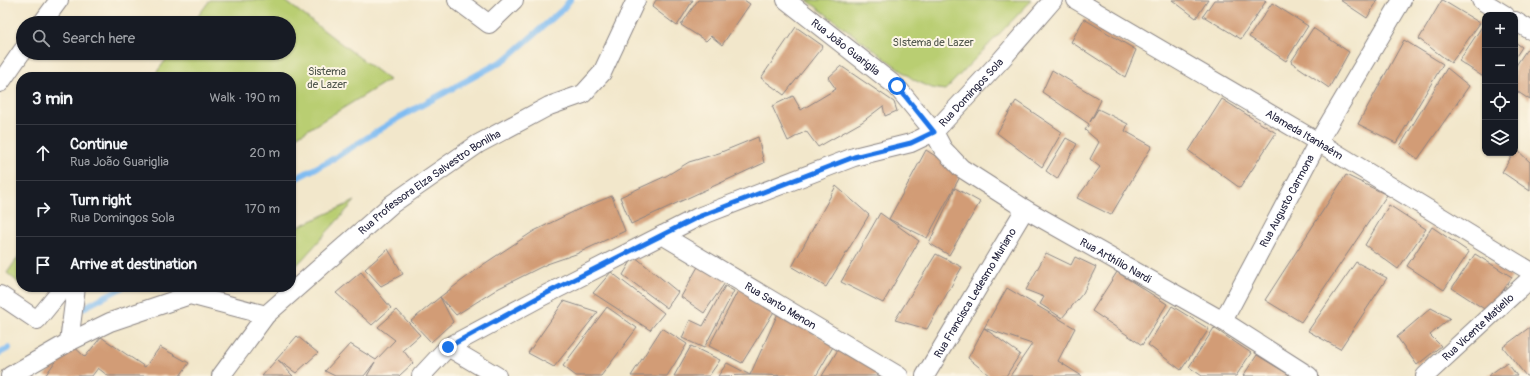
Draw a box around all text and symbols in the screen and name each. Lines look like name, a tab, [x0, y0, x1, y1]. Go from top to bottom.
map controls	[1482, 12, 1518, 156]
button: +	[1482, 12, 1518, 48]
search box	[16, 16, 296, 60]
street label: Rua João Guariglia	[809, 16, 883, 78]
icon: search	[30, 27, 52, 49]
text: Search here	[62, 29, 135, 48]
park label: SIstema de Lazer	[892, 36, 974, 49]
button: −	[1482, 48, 1518, 84]
street label: Rua Domingos Sola	[936, 55, 1006, 129]
park label: Sistema de Lazer	[307, 65, 347, 91]
route start	[888, 77, 906, 95]
button: locate	[1482, 84, 1518, 120]
text: 3 min	[32, 88, 73, 109]
text: Walk · 190 m	[209, 90, 280, 106]
street label: Alameda Itanhaém	[1264, 106, 1346, 162]
button: layers	[1482, 120, 1518, 156]
street label: Rua Professora Elza Salvestro Bonilha	[356, 127, 503, 237]
text: Continue	[70, 135, 128, 154]
icon: ahead	[32, 142, 54, 164]
text: 20 m	[249, 145, 280, 161]
street label: Rua Augusto Carmona	[1257, 152, 1317, 250]
text: Rua João Guariglia	[70, 154, 169, 170]
text: Turn right	[70, 191, 131, 210]
icon: right	[32, 198, 54, 220]
text: 170 m	[245, 201, 280, 217]
text: Rua Domingos Sola	[70, 210, 175, 226]
street label: Rua Francisca Ledesmo Muriano	[931, 226, 1019, 360]
street label: Rua Arthílio Nardi	[1078, 235, 1154, 286]
icon: arrive	[32, 254, 54, 276]
text: Arrive at destination	[70, 255, 197, 274]
street label: Rua Santo Menon	[742, 279, 819, 332]
street label: Rua Vicente Matiello	[1439, 291, 1516, 363]
route end	[439, 338, 457, 356]

